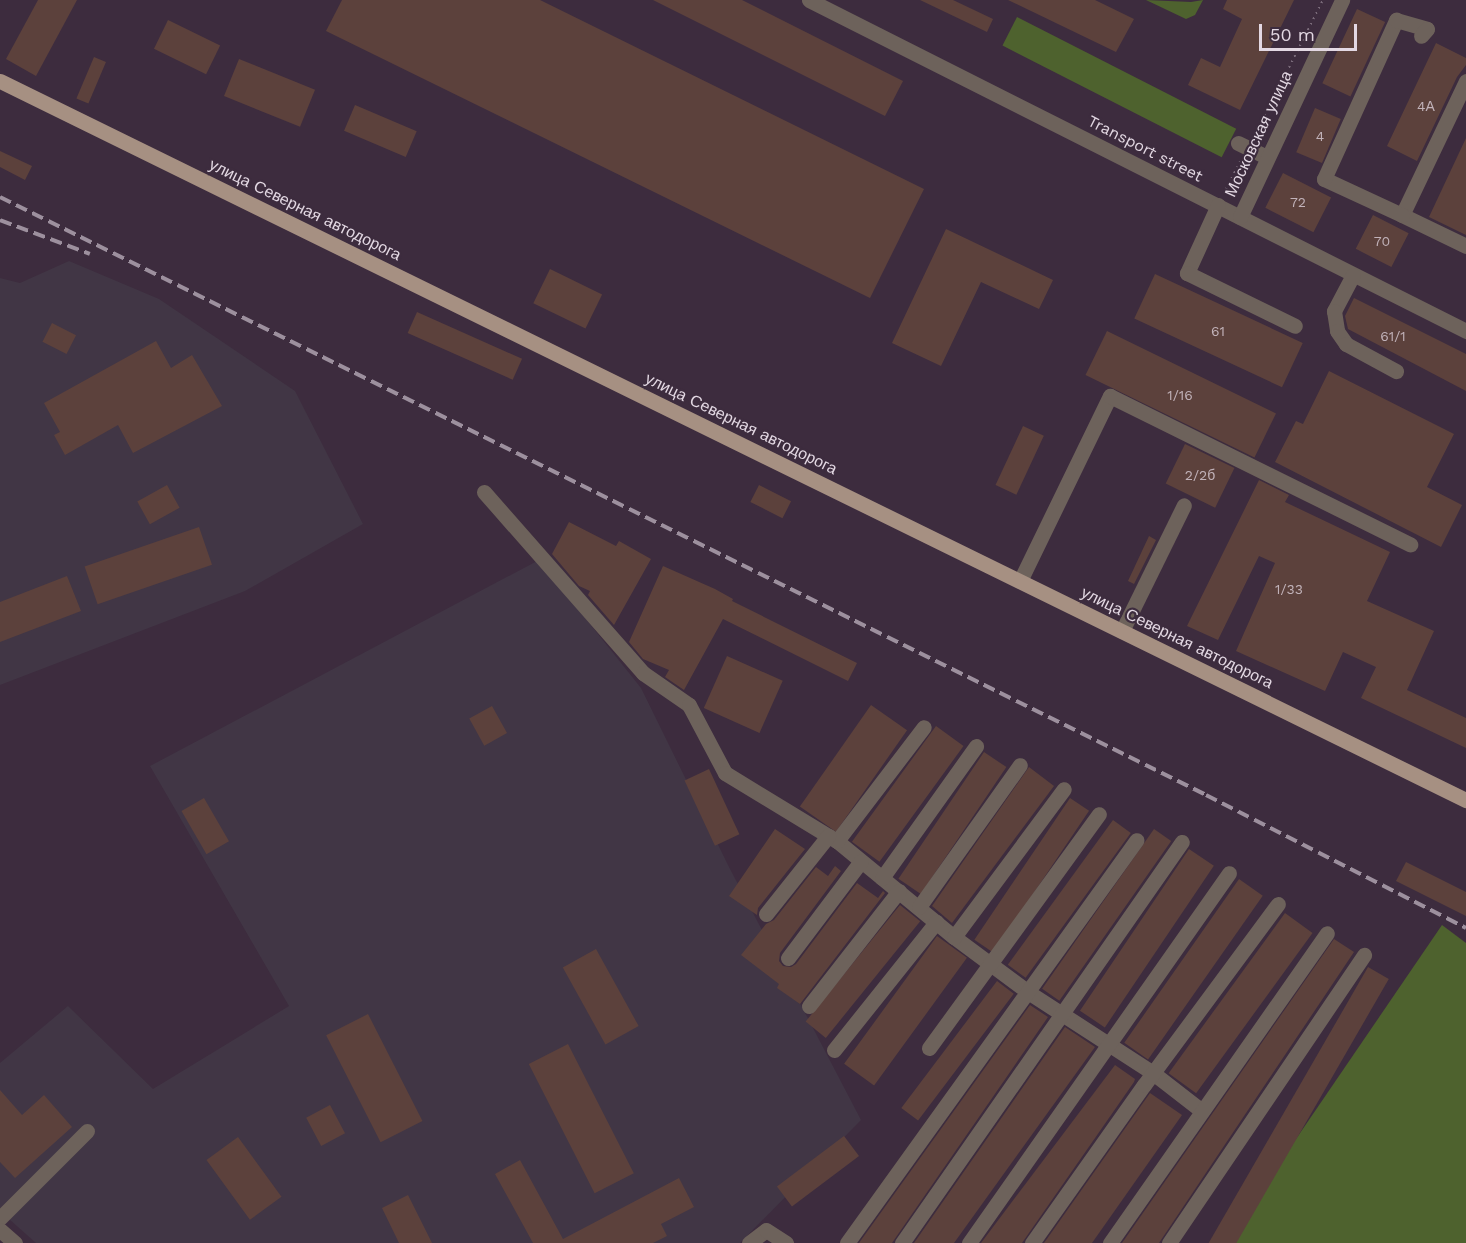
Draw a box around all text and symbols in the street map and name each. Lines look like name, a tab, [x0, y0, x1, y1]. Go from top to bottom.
scale bar	[1262, 12, 1360, 50]
text: 50 m	[1270, 24, 1315, 45]
street label: Московская улица	[1221, 68, 1297, 200]
house number: 4А	[1417, 98, 1435, 114]
street label: Transport street	[1084, 112, 1206, 186]
house number: 4	[1316, 128, 1324, 144]
street label: улица Северная автодорога	[206, 155, 404, 265]
house number: 72	[1290, 194, 1306, 210]
house number: 70	[1374, 233, 1390, 249]
house number: 61	[1211, 323, 1225, 339]
house number: 61/1	[1380, 328, 1406, 344]
street label: улица Северная автодорога	[642, 369, 840, 479]
house number: 1/16	[1167, 387, 1193, 403]
house number: 2/2б	[1185, 467, 1215, 483]
house number: 1/33	[1275, 581, 1303, 597]
street label: улица Северная автодорога	[1078, 583, 1276, 693]

